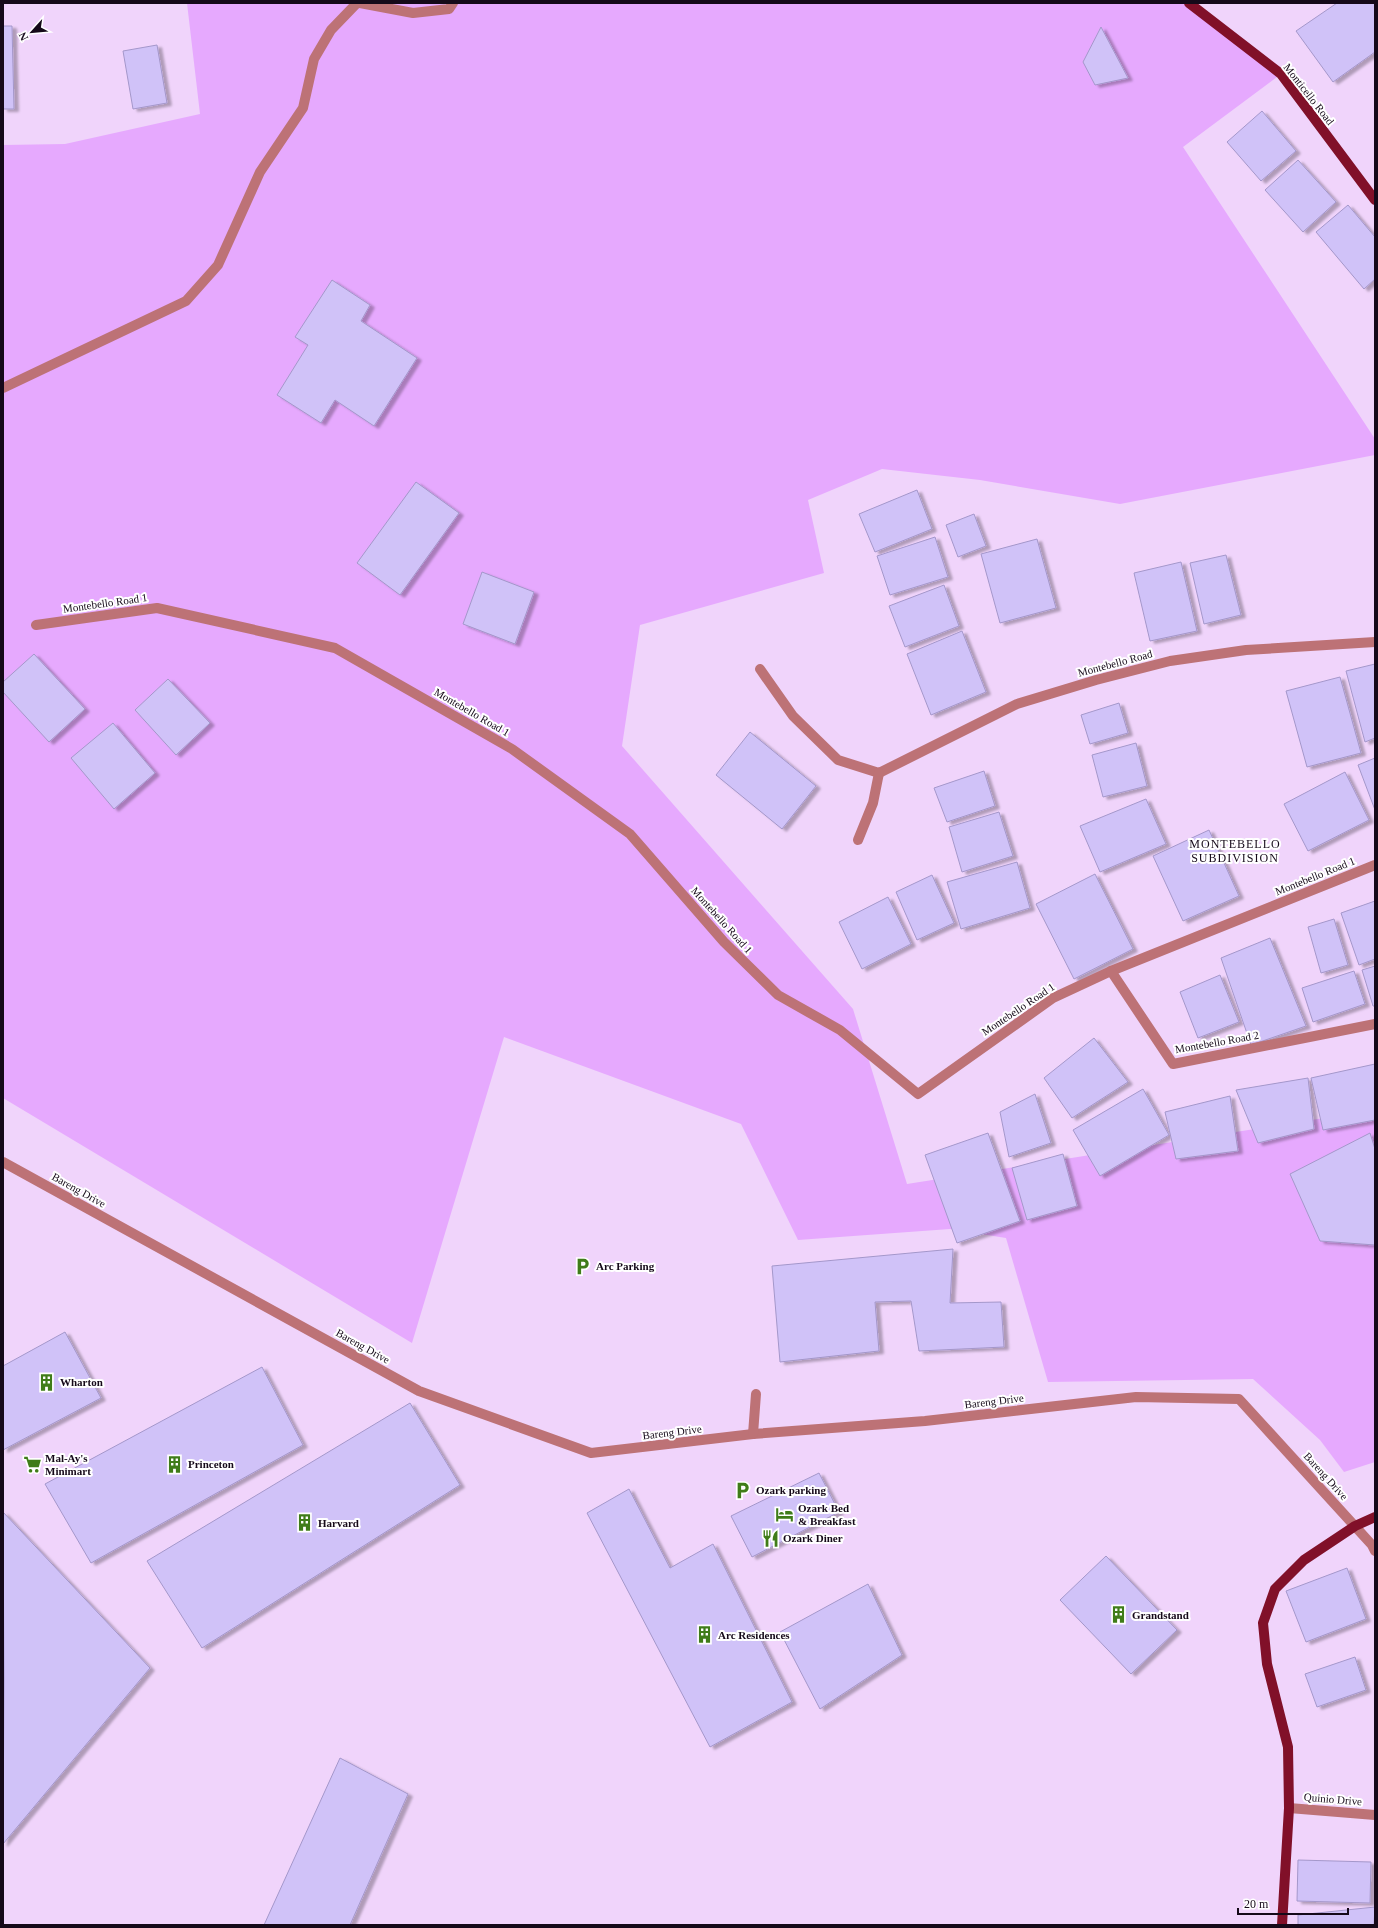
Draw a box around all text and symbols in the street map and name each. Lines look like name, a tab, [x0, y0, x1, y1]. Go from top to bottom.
north arrow	[12, 12, 52, 52]
text: N	[16, 30, 30, 43]
street label: Monticello Road	[1281, 61, 1337, 127]
street label: Montebello Road 1	[62, 591, 148, 615]
street label: Montebello Road	[1076, 647, 1154, 679]
street label: Montebello Road 1	[432, 686, 512, 738]
district label: MONTEBELLO SUBDIVISION	[1189, 837, 1281, 865]
street label: Montebello Road 1	[1273, 855, 1357, 897]
street label: Montebello Road 1	[689, 884, 755, 956]
street label: Montebello Road 1	[979, 980, 1057, 1038]
street label: Montebello Road 2	[1174, 1029, 1260, 1055]
street label: Bareng Drive	[50, 1170, 108, 1210]
parking icon: Arc Parking	[573, 1256, 593, 1276]
place label: Arc Parking	[596, 1260, 655, 1272]
street label: Bareng Drive	[334, 1326, 392, 1366]
building icon: Wharton	[37, 1372, 57, 1392]
place label: Wharton	[60, 1376, 103, 1388]
street label: Bareng Drive	[964, 1391, 1024, 1411]
street label: Bareng Drive	[642, 1422, 702, 1442]
street label: Bareng Drive	[1302, 1450, 1350, 1502]
place label: Mal-Ay's Minimart	[45, 1452, 91, 1477]
supermarket icon: Mal-Ay's Minimart	[22, 1454, 42, 1474]
building icon: Princeton	[165, 1454, 185, 1474]
place label: Princeton	[188, 1458, 234, 1470]
parking icon: Ozark parking	[733, 1480, 753, 1500]
place label: Ozark parking	[756, 1484, 826, 1496]
place label: Ozark Bed & Breakfast	[798, 1502, 856, 1527]
hotel icon: Ozark Bed & Breakfast	[775, 1504, 795, 1524]
building icon: Harvard	[295, 1513, 315, 1533]
place label: Harvard	[318, 1517, 359, 1529]
restaurant icon: Ozark Diner	[760, 1528, 780, 1548]
place label: Ozark Diner	[783, 1532, 843, 1544]
building icon: Grandstand	[1109, 1605, 1129, 1625]
place label: Grandstand	[1132, 1609, 1189, 1621]
building icon: Arc Residences	[695, 1625, 715, 1645]
place label: Arc Residences	[718, 1629, 790, 1641]
street label: Quinio Drive	[1303, 1790, 1363, 1808]
scale bar	[1238, 1890, 1348, 1916]
text: 20 m	[1244, 1897, 1269, 1911]

